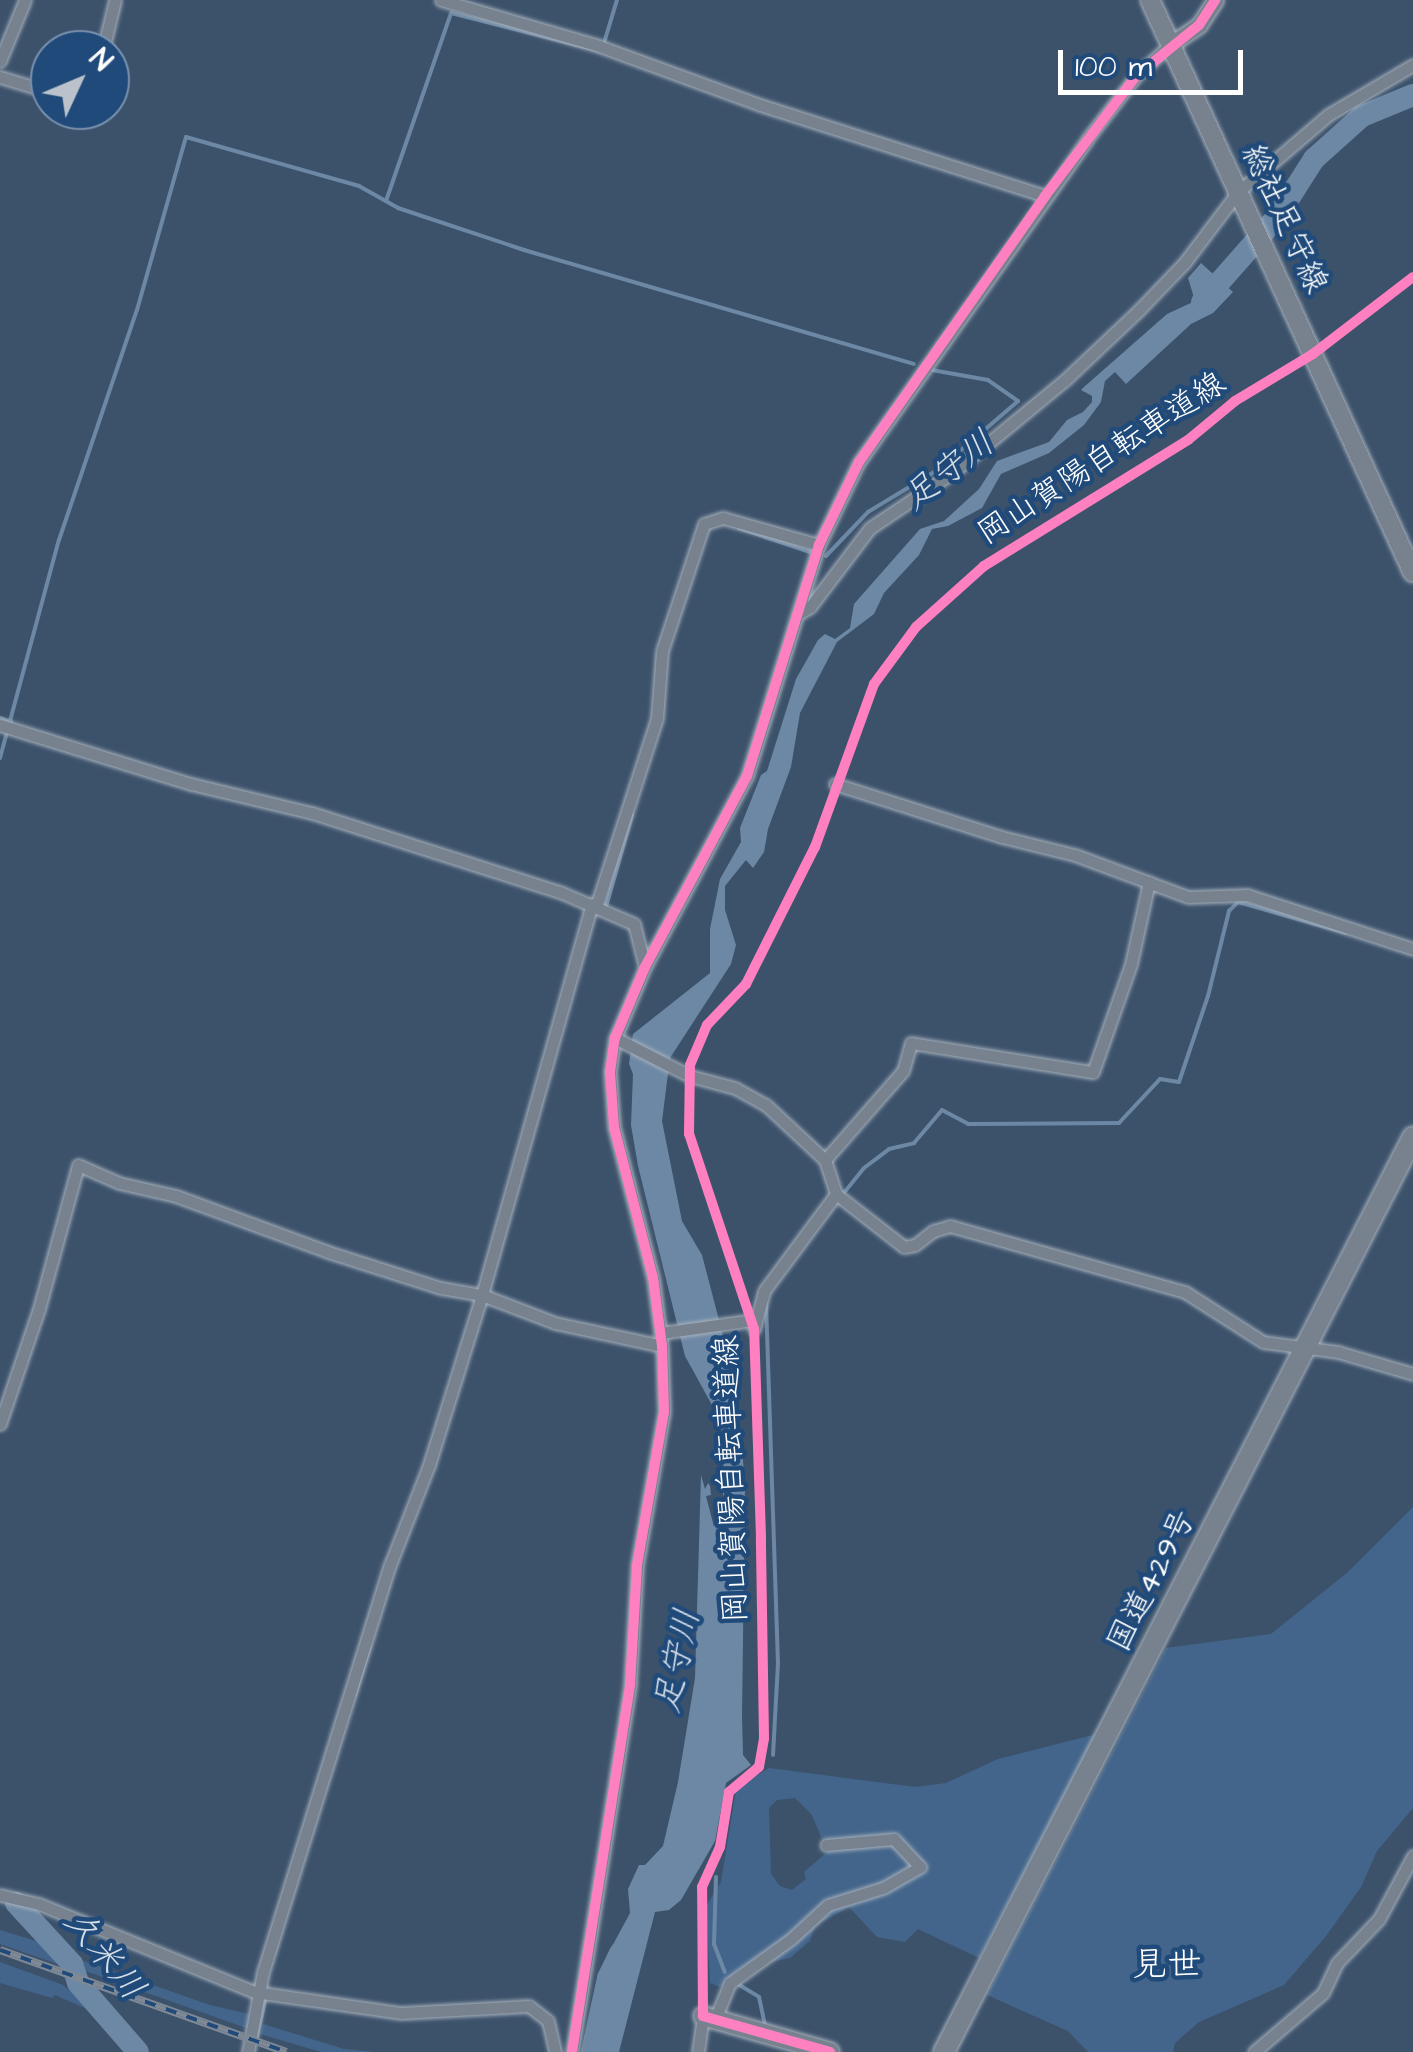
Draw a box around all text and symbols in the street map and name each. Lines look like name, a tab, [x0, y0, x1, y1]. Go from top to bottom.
north arrow	[30, 30, 130, 130]
scale bar	[1063, 30, 1248, 92]
text: N	[80, 40, 121, 80]
text: 100 m	[1075, 46, 1152, 88]
street label: 総社足守線	[1233, 138, 1335, 300]
street label: 岡山賀陽自転車道線	[971, 364, 1233, 554]
water label: 足守川	[895, 422, 1003, 520]
street label: 岡山賀陽自転車道線	[708, 1334, 756, 1624]
street label: 国道429号	[1100, 1504, 1204, 1658]
water label: 足守川	[647, 1605, 709, 1717]
water label: 久米川	[55, 1901, 153, 2009]
district label: 見世	[1132, 1944, 1202, 1986]

